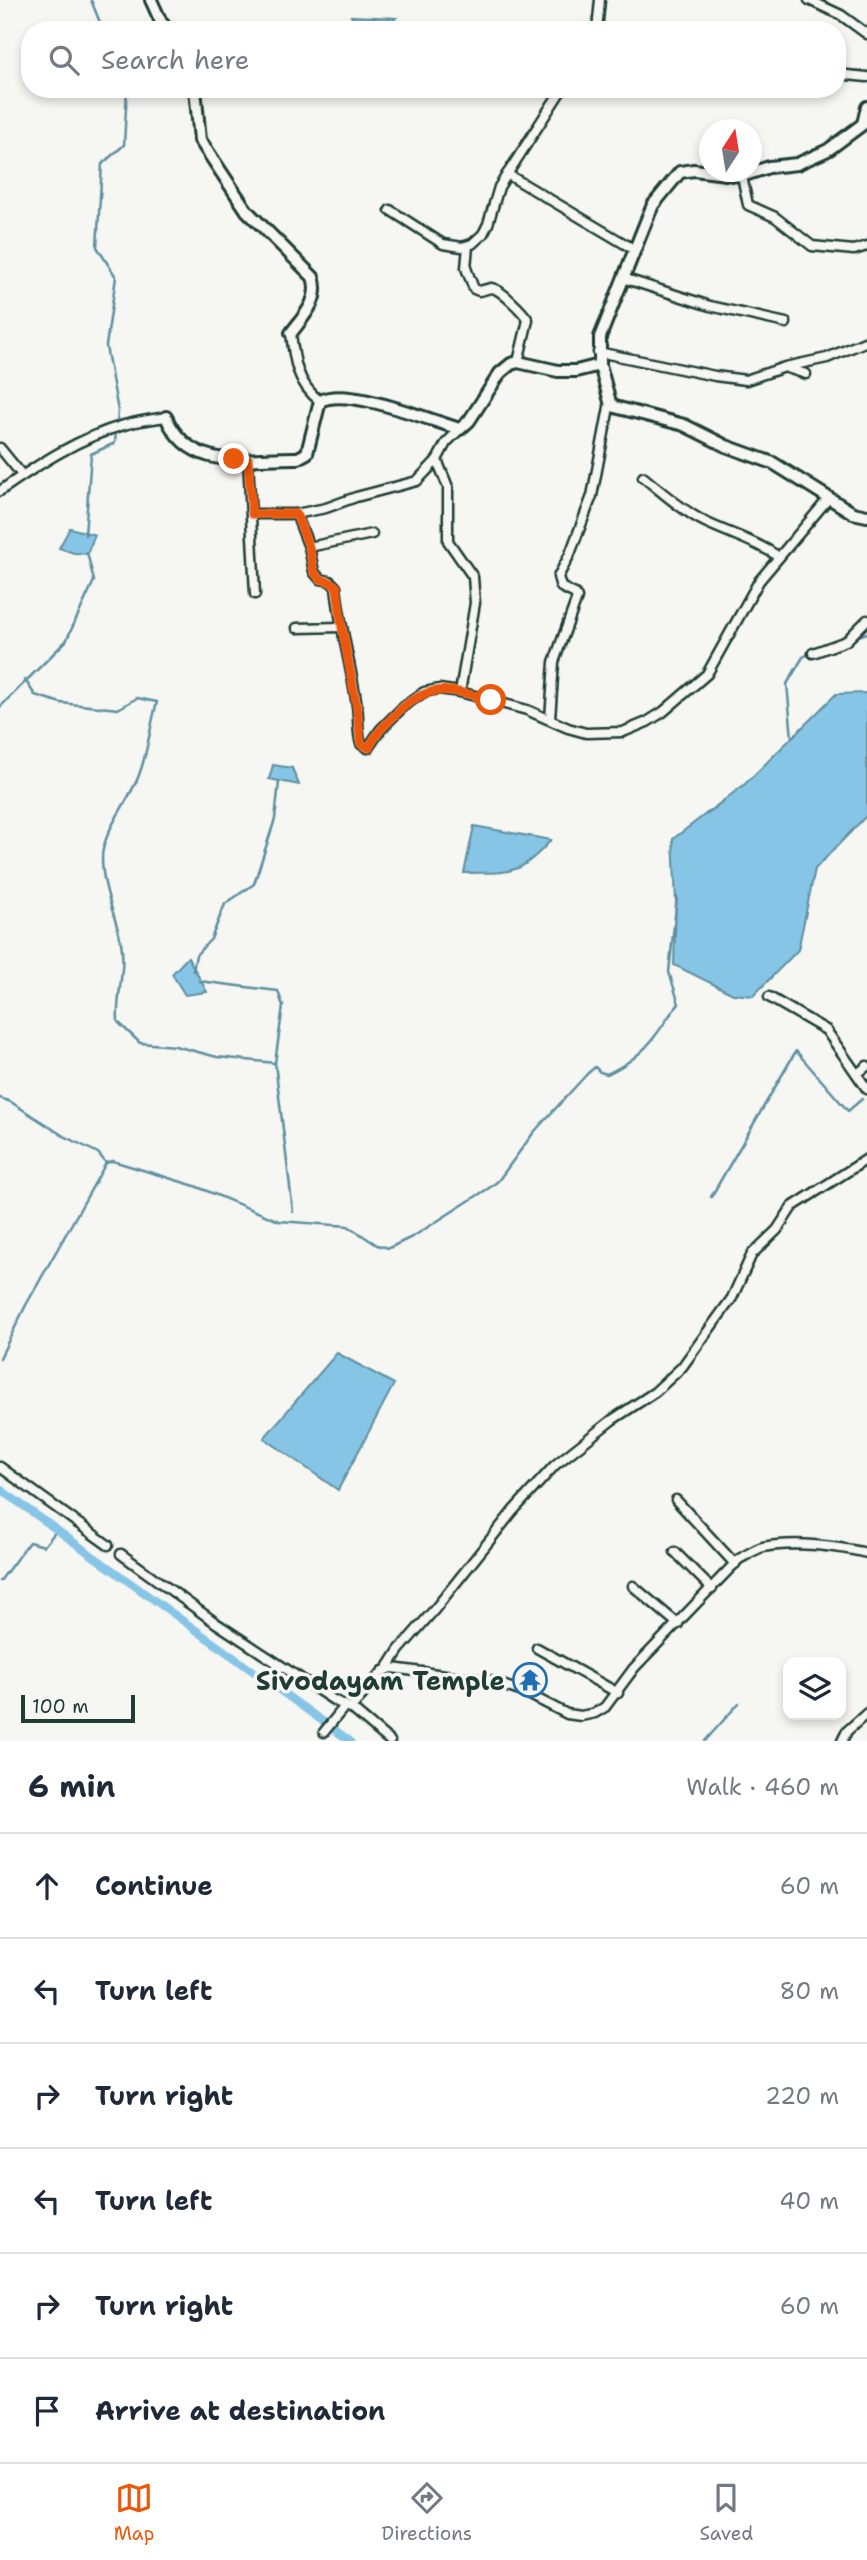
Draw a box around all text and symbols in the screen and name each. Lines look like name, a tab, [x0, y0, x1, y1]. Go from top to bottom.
search box	[21, 21, 846, 98]
icon: search	[45, 41, 83, 79]
text: Search here	[101, 42, 250, 77]
north arrow	[699, 119, 762, 182]
route end	[218, 443, 249, 474]
route start	[475, 684, 506, 715]
map controls	[783, 1657, 846, 1720]
button: layers	[783, 1657, 846, 1720]
temple icon: Sivodayam Temple	[511, 1661, 549, 1699]
place label: Sivodayam Temple	[256, 1663, 505, 1698]
scale bar	[21, 1692, 135, 1724]
text: 100 m	[32, 1694, 89, 1719]
text: 6 min	[28, 1766, 115, 1807]
text: Walk · 460 m	[686, 1772, 839, 1802]
icon: ahead	[28, 1867, 66, 1905]
text: Continue	[95, 1868, 213, 1903]
text: 60 m	[780, 1871, 839, 1901]
icon: left	[28, 1972, 66, 2010]
text: Turn left	[95, 1973, 212, 2008]
text: 80 m	[780, 1976, 839, 2006]
icon: right	[28, 2077, 66, 2115]
text: Turn right	[95, 2078, 233, 2113]
text: 220 m	[765, 2081, 839, 2111]
icon: left	[28, 2182, 66, 2220]
text: Turn left	[95, 2183, 212, 2218]
text: 40 m	[779, 2186, 839, 2216]
icon: right	[28, 2287, 66, 2325]
text: Turn right	[95, 2288, 233, 2323]
text: 60 m	[780, 2291, 839, 2321]
icon: arrive	[28, 2392, 66, 2430]
text: Arrive at destination	[95, 2393, 385, 2428]
tab: Map	[114, 2479, 154, 2546]
tab: Directions	[382, 2479, 472, 2546]
tab: Saved	[699, 2479, 753, 2546]

